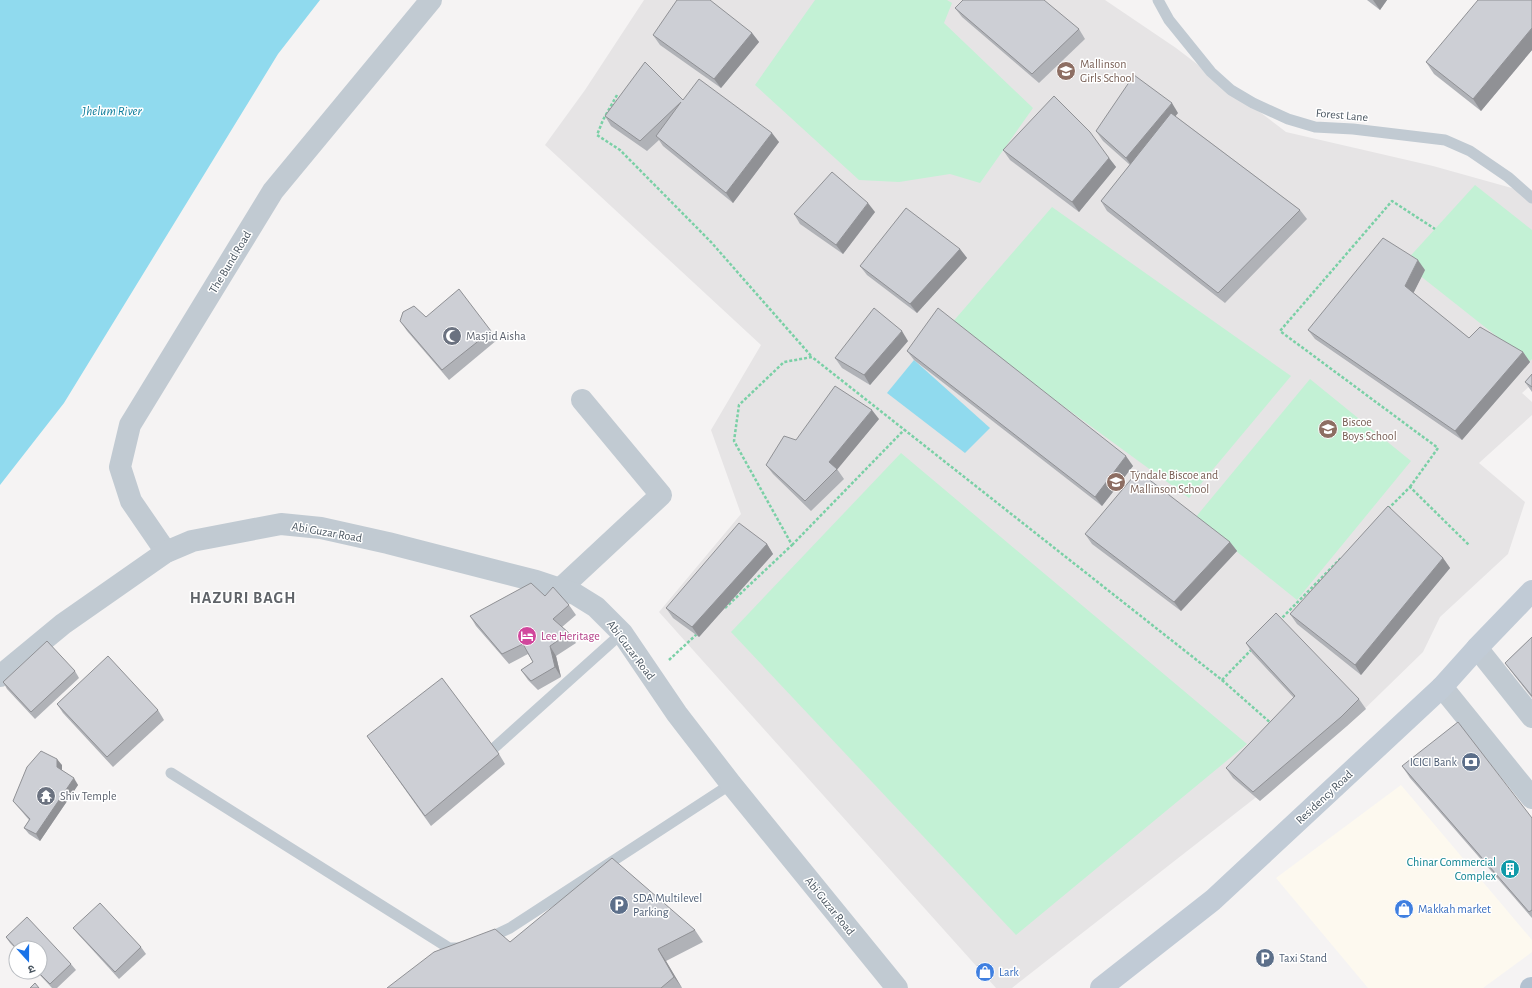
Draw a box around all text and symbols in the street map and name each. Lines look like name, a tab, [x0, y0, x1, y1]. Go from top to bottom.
place label: Mallinson Girls School	[1080, 58, 1134, 84]
school or university icon: Mallinson Girls School	[1055, 60, 1077, 82]
water label: Jhelum River	[81, 105, 142, 118]
street label: Forest Lane	[1315, 107, 1369, 123]
street label: The Bund Road	[207, 229, 253, 295]
mosque icon: Masjid Aisha	[441, 325, 463, 347]
place label: Masjid Aisha	[466, 330, 526, 343]
place label: Biscoe Boys School	[1342, 416, 1397, 443]
school or university icon: Biscoe Boys School	[1317, 418, 1339, 440]
place label: Tyndale Biscoe and Mallinson School	[1130, 469, 1218, 495]
school or university icon: Tyndale Biscoe and Mallinson School	[1105, 471, 1127, 493]
street label: Abi Guzar Road	[291, 520, 363, 544]
district label: HAZURI BAGH	[190, 590, 296, 606]
street label: Abi Guzar Road	[605, 618, 657, 682]
hotel icon: Lee Heritage	[516, 625, 538, 647]
place label: Lee Heritage	[541, 630, 600, 642]
bank icon: ICICI Bank	[1460, 751, 1482, 773]
place label: ICICI Bank	[1410, 756, 1458, 768]
street label: Residency Road	[1293, 768, 1355, 827]
temple icon: Shiv Temple	[35, 785, 57, 807]
place label: Shiv Temple	[60, 790, 117, 802]
place label: Chinar Commercial Complex	[1407, 856, 1496, 882]
building icon: Chinar Commercial Complex	[1499, 858, 1521, 880]
street label: Abi Guzar Road	[803, 875, 857, 937]
place label: SDA Multilevel Parking	[633, 892, 702, 918]
parking icon: SDA Multilevel Parking	[608, 894, 630, 916]
shop icon: Makkah market	[1393, 898, 1415, 920]
place label: Makkah market	[1418, 903, 1491, 915]
north arrow	[8, 940, 48, 980]
parking icon: Taxi Stand	[1254, 947, 1276, 969]
place label: Taxi Stand	[1279, 952, 1327, 964]
shop icon: Lark	[974, 961, 996, 983]
text: उ	[26, 963, 36, 975]
place label: Lark	[999, 966, 1019, 978]

